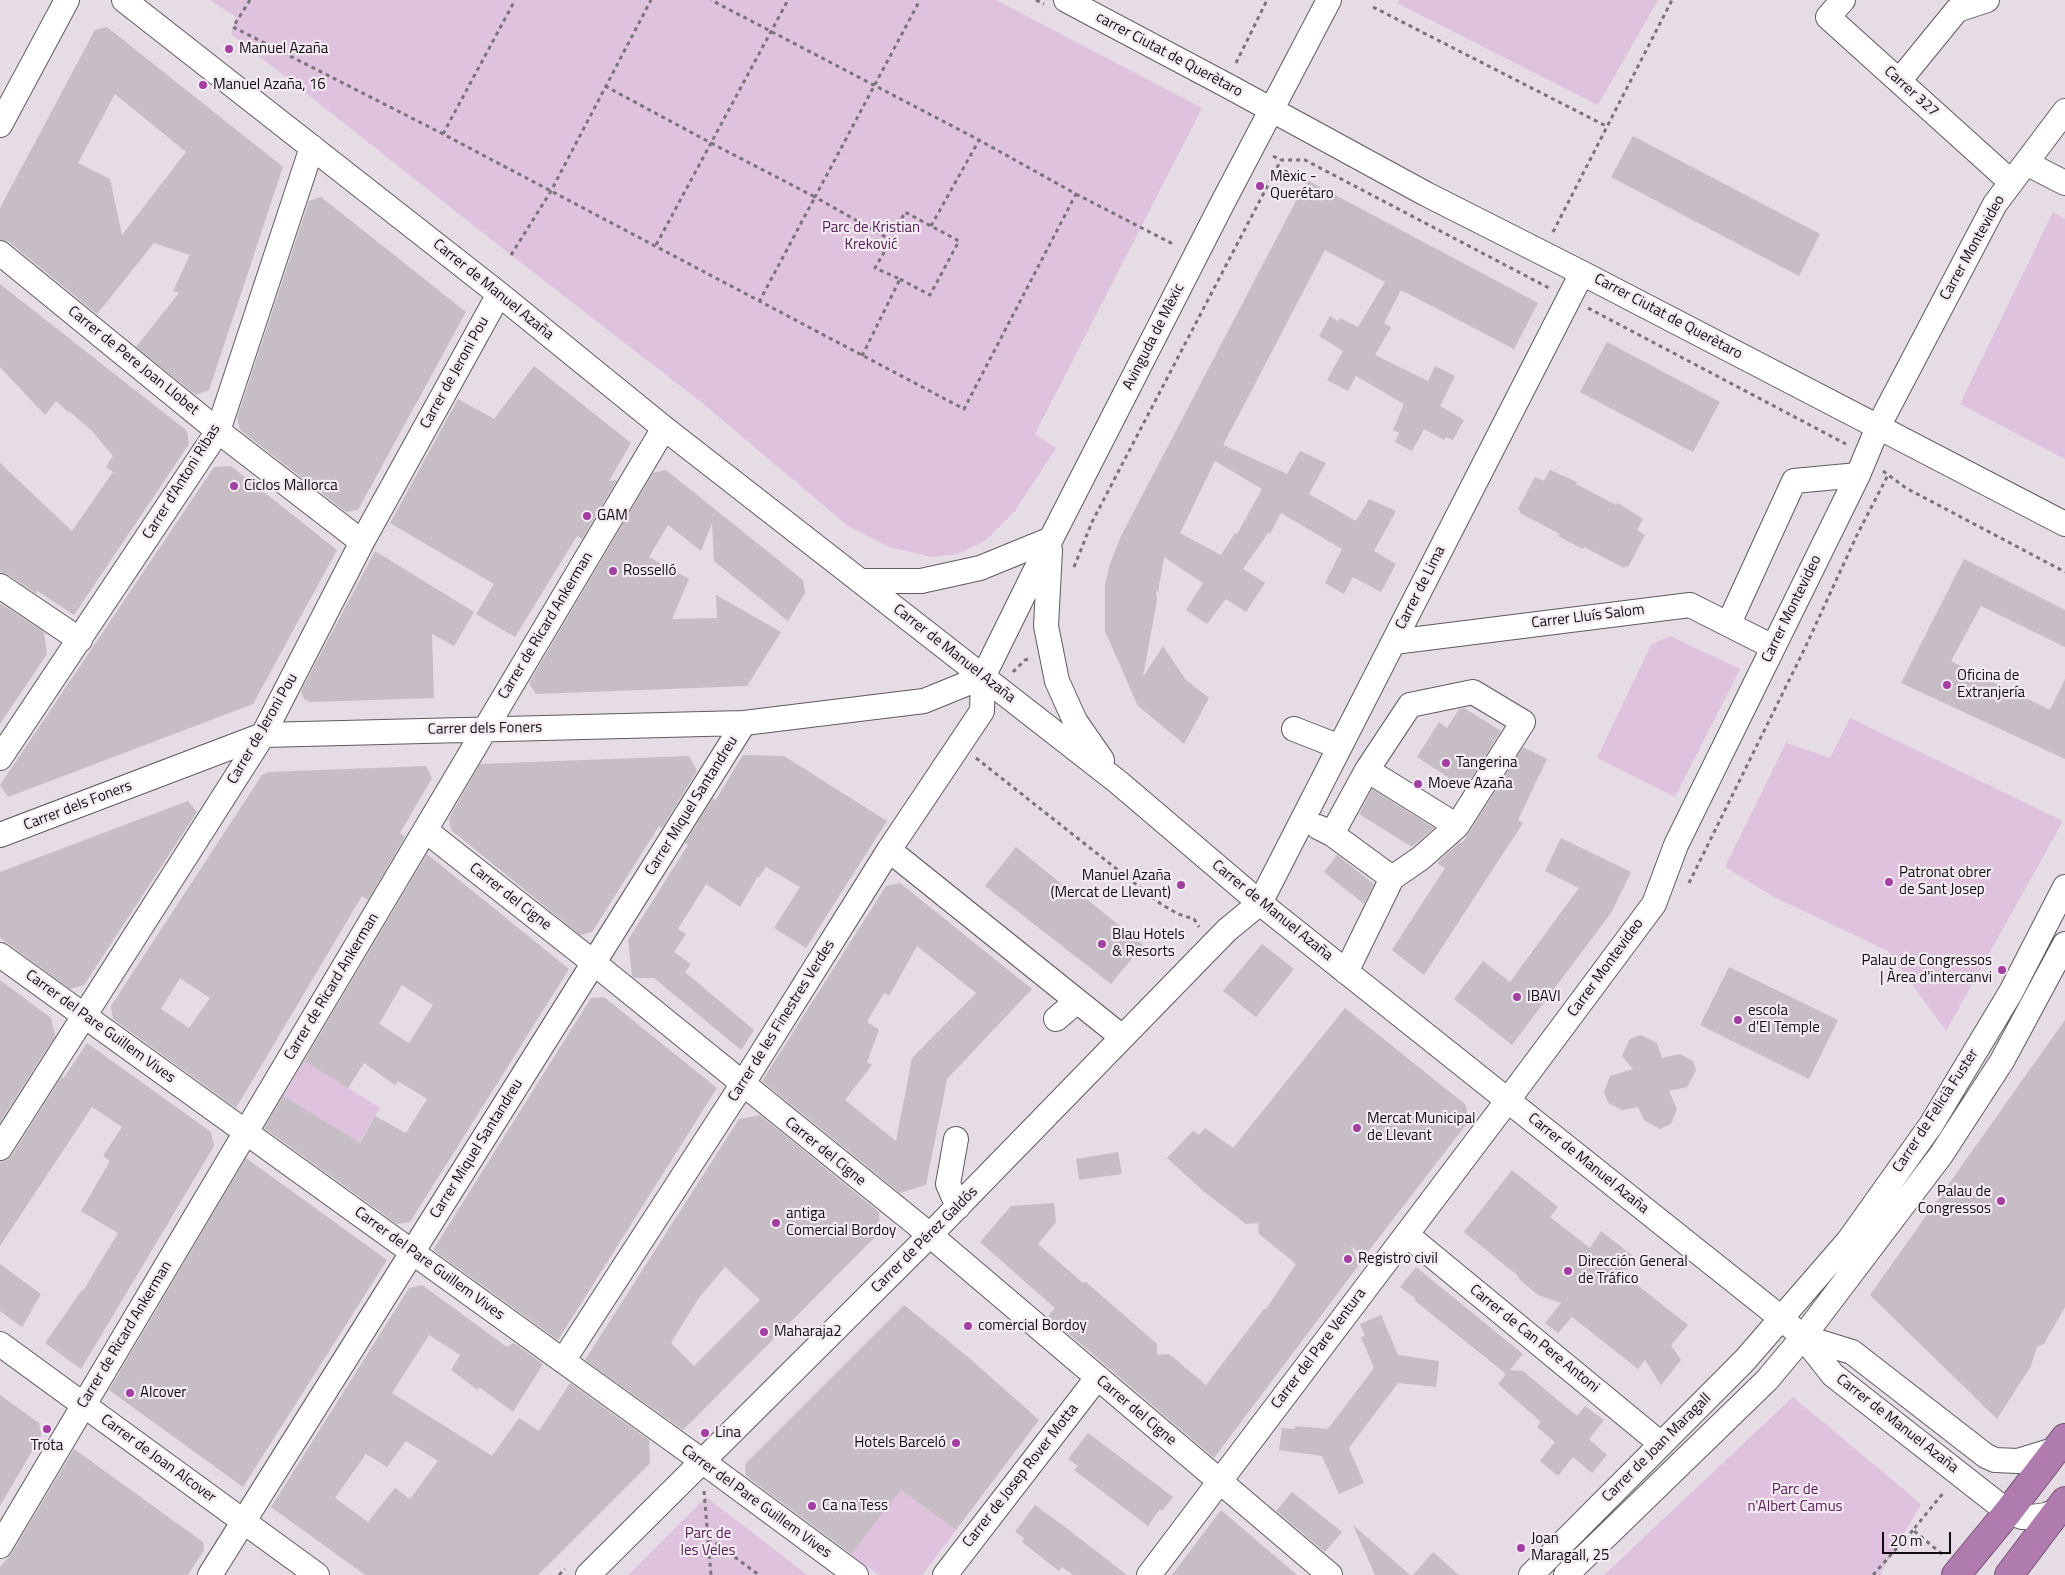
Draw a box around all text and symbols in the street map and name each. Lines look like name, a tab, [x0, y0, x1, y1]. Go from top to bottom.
street label: carrer Ciutat de Querètaro	[1093, 9, 1245, 101]
place label: Manuel Azaña	[239, 40, 328, 58]
marker: Manuel Azaña	[223, 43, 235, 55]
street label: Carrer 327	[1880, 63, 1942, 121]
place label: Manuel Azaña, 16	[213, 76, 326, 94]
marker: Manuel Azaña, 16	[197, 79, 209, 91]
place label: Mèxic - Querétaro	[1270, 168, 1334, 203]
marker: Mèxic - Querétaro	[1254, 180, 1266, 192]
street label: Carrer Montevideo	[1937, 192, 2009, 304]
park label: Parc de Kristian Kreković	[822, 219, 920, 254]
street label: Carrer de Manuel Azaña	[429, 236, 557, 344]
street label: Carrer Ciutat de Querètaro	[1591, 270, 1745, 364]
street label: Avinguda de Mèxic	[1119, 281, 1189, 393]
street label: Carrer de Pere Joan Llobet	[64, 303, 202, 419]
street label: Carrer de Jeroni Pou	[417, 314, 493, 432]
street label: Carrer d'Antoni Ribas	[139, 421, 225, 543]
place label: Ciclos Mallorca	[244, 477, 338, 495]
marker: Ciclos Mallorca	[228, 480, 240, 492]
place label: GAM	[597, 507, 628, 525]
marker: GAM	[581, 510, 593, 522]
street label: Carrer de Lima	[1392, 543, 1450, 633]
street label: Carrer de Ricard Ankerman	[495, 549, 597, 703]
street label: Carrer Montevideo	[1758, 552, 1826, 666]
place label: Rosselló	[623, 562, 676, 580]
marker: Rosselló	[607, 565, 619, 577]
street label: Carrer de Manuel Azaña	[889, 601, 1019, 707]
street label: Carrer Lluís Salom	[1530, 601, 1646, 633]
place label: Oficina de Extranjería	[1957, 667, 2025, 702]
street label: Carrer de Jeroni Pou	[224, 670, 302, 788]
marker: Oficina de Extranjería	[1941, 679, 1953, 691]
street label: Carrer dels Foners	[428, 719, 542, 739]
street label: Carrer Miquel Santandreu	[642, 733, 742, 879]
place label: Tangerina	[1456, 754, 1517, 772]
marker: Tangerina	[1440, 757, 1452, 769]
place label: Moeve Azaña	[1428, 775, 1513, 793]
street label: Carrer dels Foners	[21, 777, 135, 835]
marker: Moeve Azaña	[1412, 778, 1424, 790]
street label: Carrer de Manuel Azaña	[1208, 857, 1336, 965]
street label: Carrer del Cigne	[465, 859, 555, 935]
place label: Patronat obrer de Sant Josep	[1899, 864, 1991, 899]
place label: Manuel Azaña (Mercat de Llevant)	[1051, 867, 1171, 902]
marker: Patronat obrer de Sant Josep	[1883, 876, 1895, 888]
marker: Manuel Azaña (Mercat de Llevant)	[1175, 879, 1187, 891]
street label: Carrer de Ricard Ankerman	[281, 910, 383, 1064]
street label: Carrer Montevideo	[1564, 915, 1648, 1021]
place label: Blau Hotels & Resorts	[1112, 926, 1185, 961]
street label: Carrer de les Finestres Verdes	[725, 937, 839, 1105]
marker: Blau Hotels & Resorts	[1096, 938, 1108, 950]
place label: Palau de Congressos | Àrea d'intercanvi	[1861, 952, 1992, 987]
marker: Palau de Congressos | Àrea d'intercanvi	[1996, 964, 2008, 976]
street label: Carrer del Pare Guillem Vives	[22, 967, 178, 1087]
place label: IBAVI	[1527, 988, 1561, 1006]
marker: IBAVI	[1511, 991, 1523, 1003]
place label: escola d'El Temple	[1748, 1002, 1820, 1037]
marker: escola d'El Temple	[1732, 1014, 1744, 1026]
street label: Carrer de Felicià Fuster	[1889, 1046, 1983, 1176]
street label: Carrer Miquel Santandreu	[427, 1076, 527, 1222]
place label: Mercat Municipal de Llevant	[1367, 1110, 1475, 1145]
street label: Carrer de Manuel Azaña	[1524, 1110, 1652, 1218]
street label: Carrer del Cigne	[781, 1114, 869, 1190]
marker: Mercat Municipal de Llevant	[1351, 1122, 1363, 1134]
street label: Carrer de Pérez Galdós	[868, 1183, 982, 1297]
place label: Palau de Congressos	[1918, 1183, 1991, 1218]
marker: Palau de Congressos	[1995, 1195, 2007, 1207]
street label: Carrer del Pare Guillem Vives	[351, 1204, 507, 1324]
place label: antiga Comercial Bordoy	[786, 1205, 896, 1240]
marker: antiga Comercial Bordoy	[770, 1217, 782, 1229]
place label: Registro civil	[1358, 1250, 1438, 1268]
marker: Registro civil	[1342, 1253, 1354, 1265]
place label: Dirección General de Tráfico	[1578, 1253, 1688, 1288]
street label: Carrer de Ricard Ankerman	[74, 1258, 176, 1412]
marker: Dirección General de Tráfico	[1562, 1265, 1574, 1277]
street label: Carrer de Can Pere Antoni	[1466, 1281, 1602, 1397]
street label: Carrer del Pare Ventura	[1268, 1285, 1370, 1413]
place label: comercial Bordoy	[978, 1317, 1087, 1335]
marker: comercial Bordoy	[962, 1320, 974, 1332]
place label: Maharaja2	[774, 1323, 842, 1341]
marker: Maharaja2	[758, 1326, 770, 1338]
street label: Carrer de Manuel Azaña	[1832, 1371, 1962, 1477]
street label: Carrer del Cigne	[1092, 1372, 1180, 1450]
place label: Alcover	[140, 1384, 186, 1402]
marker: Alcover	[124, 1387, 136, 1399]
street label: Carrer de Joan Maragall	[1599, 1390, 1715, 1506]
street label: Carrer de Josep Rover Motta	[959, 1401, 1083, 1551]
street label: Carrer de Joan Alcover	[97, 1411, 219, 1507]
marker: Trota	[41, 1423, 53, 1435]
place label: Lina	[715, 1424, 741, 1442]
marker: Lina	[699, 1427, 711, 1439]
place label: Hotels Barceló	[854, 1434, 946, 1452]
place label: Trota	[31, 1437, 63, 1455]
marker: Hotels Barceló	[950, 1437, 962, 1449]
street label: Carrer del Pare Guillem Vives	[678, 1442, 834, 1562]
park label: Parc de n'Albert Camus	[1747, 1481, 1843, 1516]
place label: Ca na Tess	[822, 1497, 888, 1515]
marker: Ca na Tess	[806, 1500, 818, 1512]
scale bar	[1885, 1522, 1954, 1554]
park label: Parc de les Veles	[680, 1525, 736, 1560]
text: 20 m	[1890, 1529, 1923, 1552]
place label: Joan Maragall, 25	[1531, 1530, 1609, 1565]
marker: Joan Maragall, 25	[1515, 1542, 1527, 1554]

